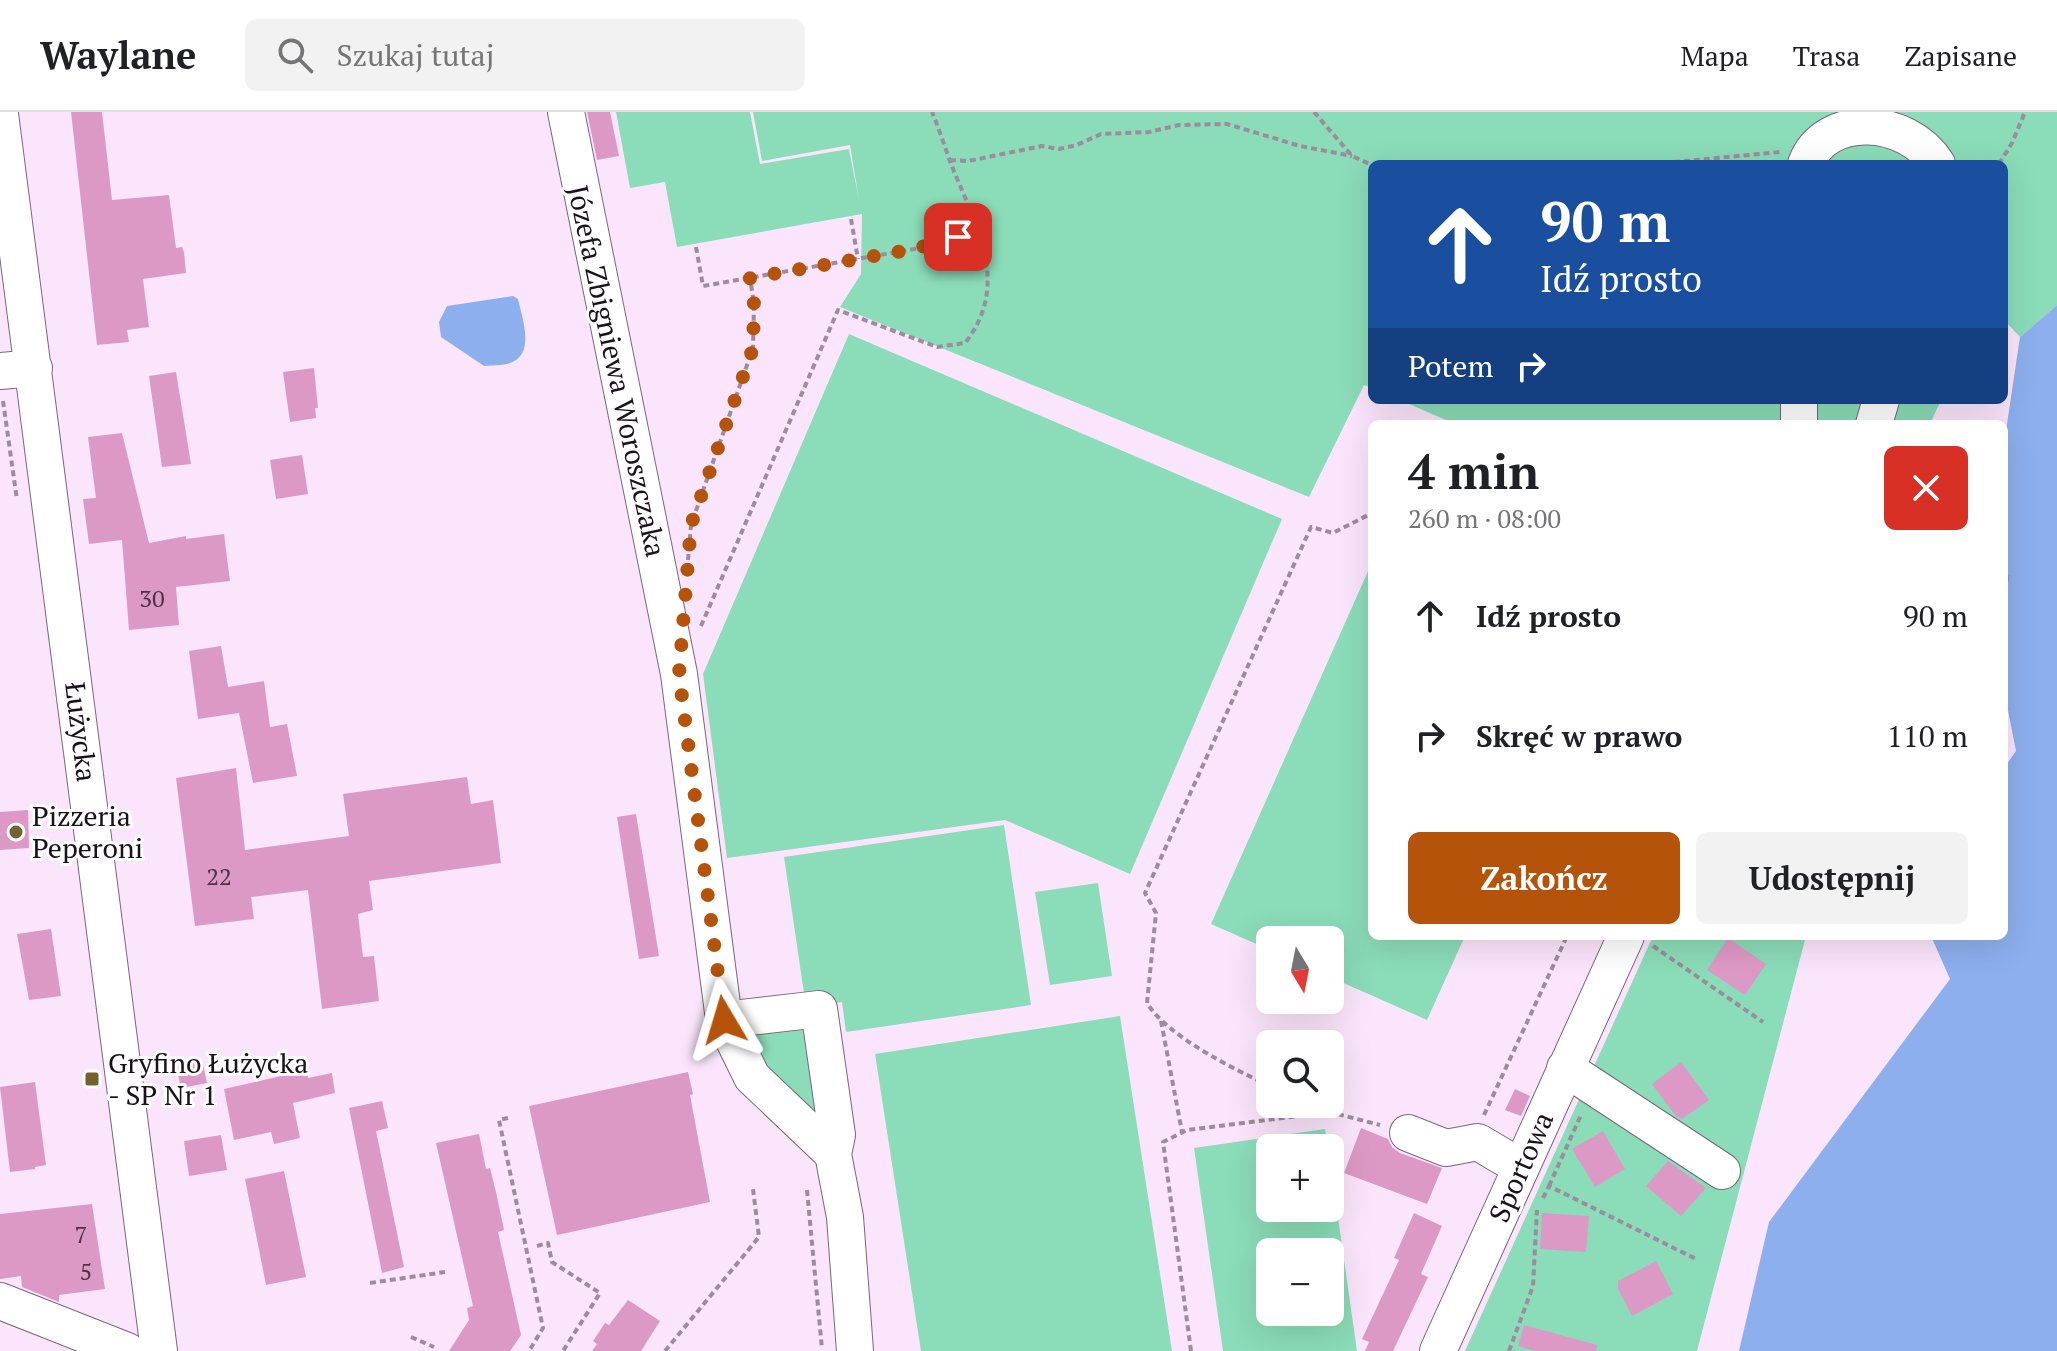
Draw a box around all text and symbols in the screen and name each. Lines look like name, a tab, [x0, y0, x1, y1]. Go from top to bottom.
search box	[245, 19, 805, 91]
text: Waylane	[40, 30, 197, 80]
icon: search	[273, 33, 317, 77]
text: Szukaj tutaj	[337, 35, 494, 75]
text: Mapa	[1680, 37, 1749, 74]
text: Trasa	[1793, 37, 1861, 74]
text: Zapisane	[1905, 37, 2017, 74]
street label: Józefa Zbigniewa Woroszczaka	[560, 182, 675, 560]
text: 90 m	[1540, 184, 1670, 258]
icon: ahead	[1408, 192, 1512, 296]
pin	[924, 203, 992, 271]
icon: arrive	[936, 215, 980, 259]
text: Idź prosto	[1540, 255, 1702, 302]
icon: right	[1509, 344, 1553, 388]
text: Potem	[1408, 346, 1493, 386]
text: 4 min	[1408, 439, 1539, 503]
button: close	[1884, 446, 1968, 530]
text: 260 m · 08:00	[1408, 501, 1561, 535]
house number: 30	[139, 582, 165, 614]
icon: ahead	[1408, 594, 1452, 638]
text: Idź prosto	[1476, 596, 1621, 636]
text: 90 m	[1903, 596, 1968, 636]
street label: Łużycka	[57, 680, 106, 784]
icon: right	[1408, 714, 1452, 758]
text: Skręć w prawo	[1476, 716, 1682, 756]
text: 110 m	[1887, 716, 1968, 756]
place label: Pizzeria Peperoni	[32, 797, 143, 866]
marker: Pizzeria Peperoni	[7, 823, 25, 841]
button: Zakończ	[1408, 832, 1680, 924]
button: Udostępnij	[1696, 832, 1968, 924]
house number: 22	[206, 860, 232, 892]
north arrow	[1256, 926, 1344, 1014]
map controls	[1256, 926, 1344, 1326]
position arrow	[682, 978, 766, 1062]
button: search	[1256, 1030, 1344, 1118]
place label: Gryfino Łużycka - SP Nr 1	[108, 1044, 308, 1113]
marker: Gryfino Łużycka - SP Nr 1	[83, 1070, 101, 1088]
street label: Sportowa	[1480, 1106, 1561, 1228]
button: +	[1256, 1134, 1344, 1222]
house number: 7	[75, 1218, 87, 1250]
button: −	[1256, 1238, 1344, 1326]
house number: 5	[80, 1255, 92, 1287]

